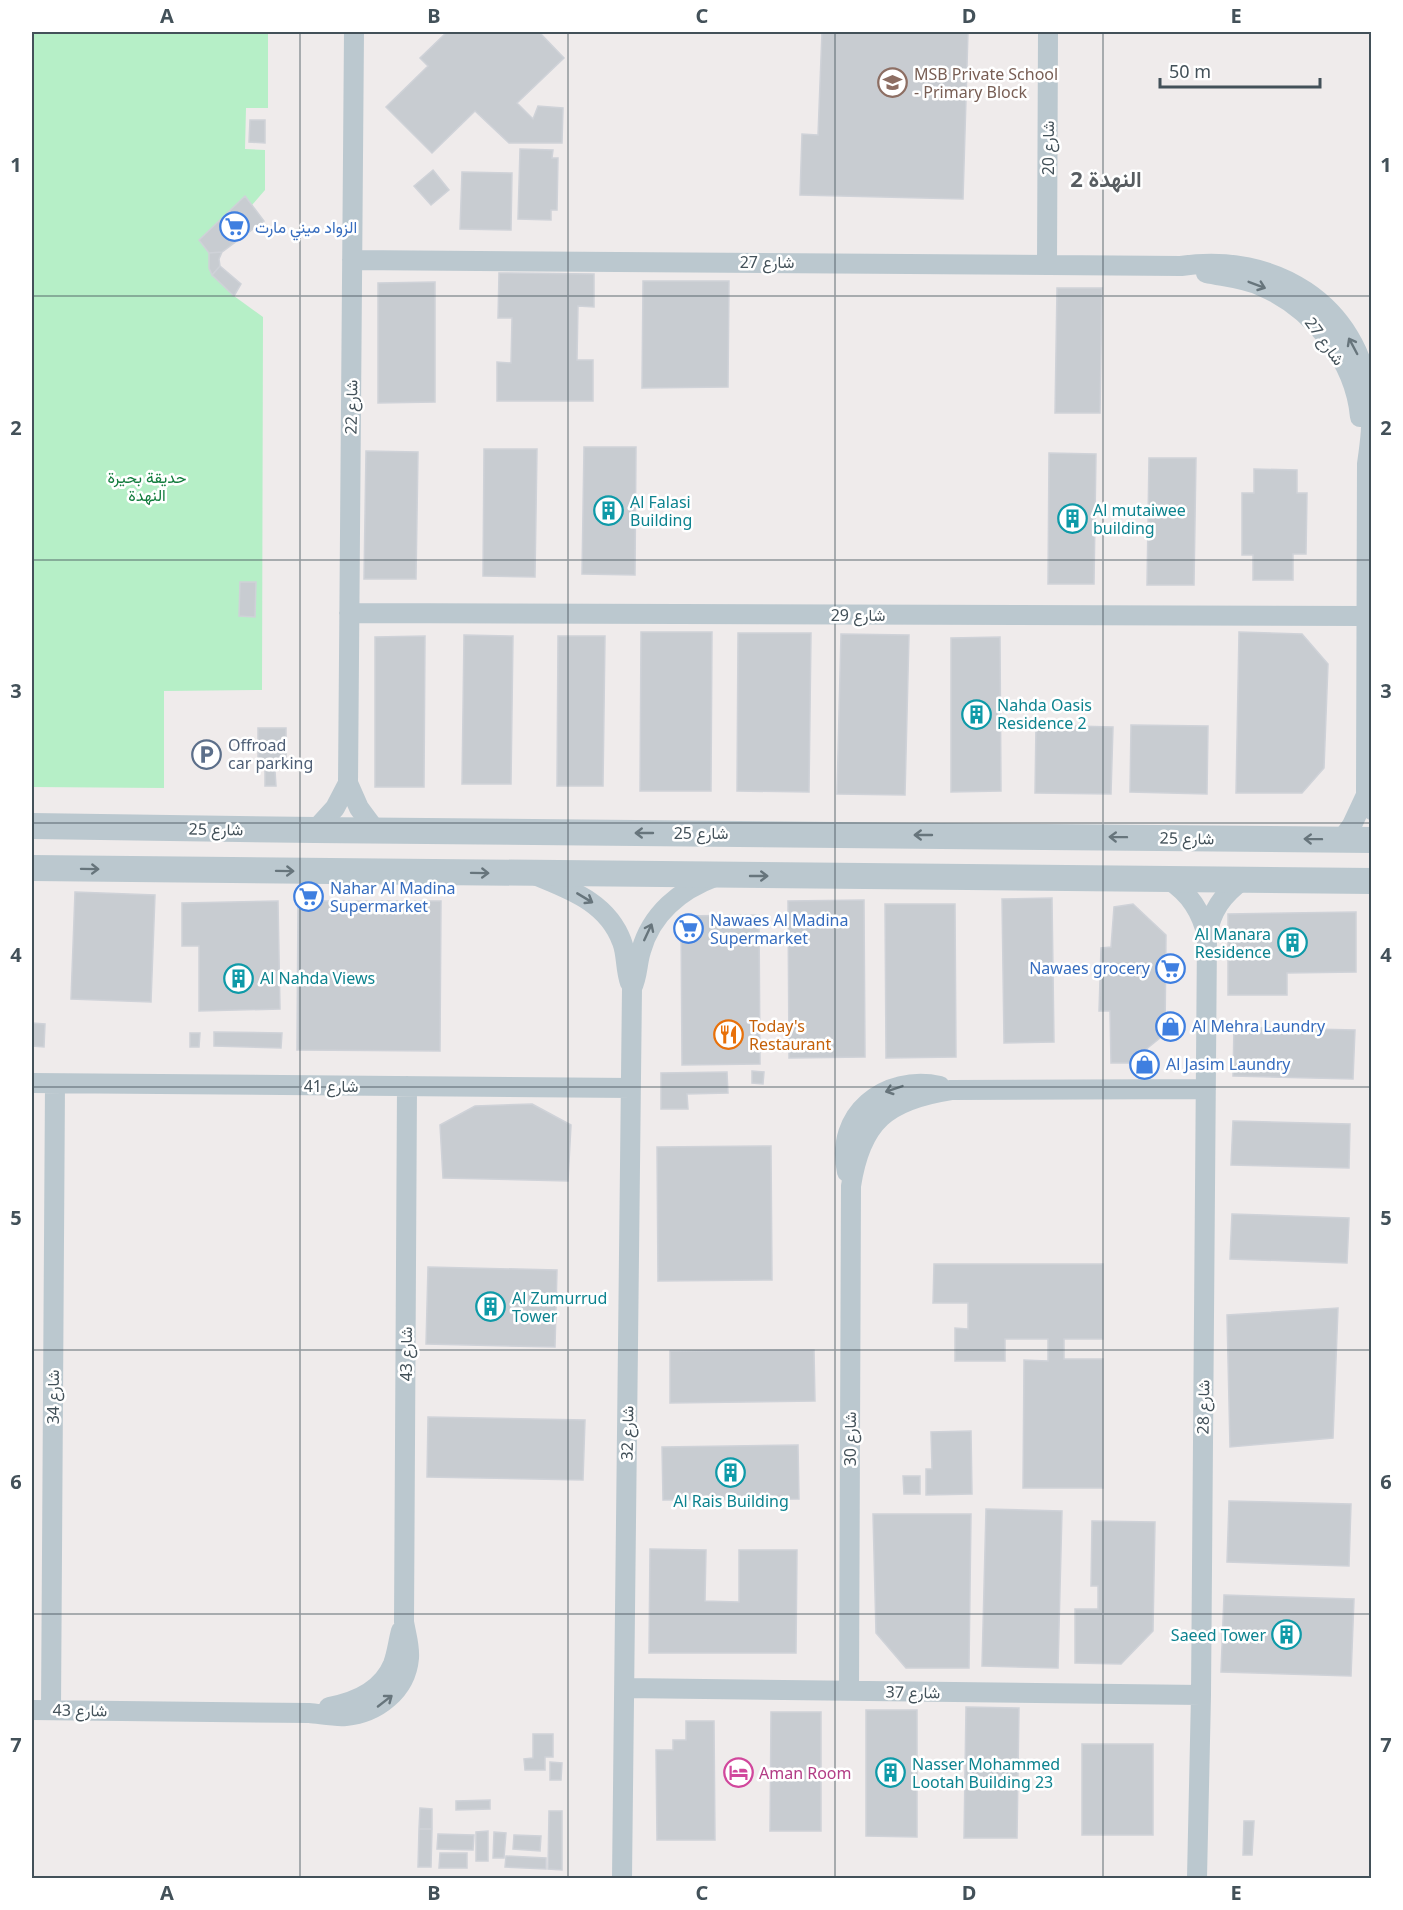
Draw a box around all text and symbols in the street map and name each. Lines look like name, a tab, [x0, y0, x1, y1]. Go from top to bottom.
text: A	[160, 2, 174, 29]
text: B	[427, 2, 441, 29]
text: C	[696, 2, 709, 29]
text: D	[962, 2, 976, 29]
text: E	[1230, 2, 1242, 29]
scale bar	[1160, 51, 1320, 89]
text: 50 m	[1169, 59, 1211, 83]
place label: MSB Private School - Primary Block	[914, 63, 1058, 103]
school or university icon: MSB Private School - Primary Block	[877, 67, 909, 99]
street label: شارع 20	[1037, 121, 1060, 175]
text: 1	[10, 151, 22, 178]
text: 1	[1380, 151, 1392, 178]
district label: النهدة 2	[1070, 163, 1142, 193]
supermarket icon: الزواد ميني مارت	[218, 211, 250, 243]
place label: الزواد ميني مارت	[255, 216, 357, 241]
street label: شارع 27	[740, 251, 794, 274]
one-way arrow	[1248, 280, 1266, 291]
street label: شارع 27	[1299, 312, 1350, 370]
one-way arrow	[1347, 337, 1359, 355]
street label: شارع 22	[340, 379, 363, 435]
text: 2	[10, 414, 22, 441]
text: 2	[1380, 414, 1392, 441]
park label: حديقة بحيرة النهدة	[108, 466, 187, 506]
place label: Al Falasi Building	[630, 491, 692, 531]
building icon: Al Falasi Building	[593, 495, 625, 527]
place label: Al mutaiwee building	[1093, 499, 1186, 539]
building icon: Al mutaiwee building	[1056, 503, 1088, 535]
street label: شارع 29	[831, 604, 885, 627]
text: 3	[10, 677, 22, 704]
text: 3	[1380, 677, 1392, 704]
place label: Nahda Oasis Residence 2	[997, 694, 1092, 734]
building icon: Nahda Oasis Residence 2	[960, 698, 992, 730]
place label: Offroad car parking	[228, 734, 313, 774]
parking icon: Offroad car parking	[191, 738, 223, 770]
street label: شارع 25	[188, 818, 244, 841]
street label: شارع 25	[674, 822, 728, 845]
one-way arrow	[635, 827, 655, 839]
street label: شارع 25	[1159, 827, 1215, 850]
one-way arrow	[914, 829, 934, 841]
one-way arrow	[1109, 831, 1129, 843]
one-way arrow	[1304, 833, 1324, 845]
one-way arrow	[79, 863, 99, 874]
one-way arrow	[274, 865, 294, 877]
one-way arrow	[469, 868, 489, 879]
one-way arrow	[748, 870, 768, 882]
place label: Nahar Al Madina Supermarket	[330, 877, 456, 917]
supermarket icon: Nahar Al Madina Supermarket	[293, 881, 325, 913]
one-way arrow	[576, 893, 593, 905]
place label: Nawaes Al Madina Supermarket	[710, 909, 848, 949]
supermarket icon: Nawaes Al Madina Supermarket	[673, 913, 705, 945]
place label: Al Manara Residence	[1195, 923, 1271, 963]
one-way arrow	[643, 924, 655, 942]
building icon: Al Manara Residence	[1276, 927, 1308, 959]
text: 4	[10, 941, 22, 968]
text: 4	[1380, 941, 1392, 968]
supermarket icon: Nawaes grocery	[1155, 952, 1187, 984]
place label: Nawaes grocery	[1029, 957, 1151, 979]
building icon: Al Nahda Views	[223, 962, 255, 994]
place label: Al Nahda Views	[260, 967, 375, 989]
shop icon: Al Mehra Laundry	[1155, 1010, 1187, 1042]
place label: Today's Restaurant	[749, 1015, 831, 1055]
place label: Al Mehra Laundry	[1192, 1015, 1326, 1037]
restaurant icon: Today's Restaurant	[712, 1019, 744, 1051]
shop icon: Al Jasim Laundry	[1129, 1048, 1161, 1080]
place label: Al Jasim Laundry	[1166, 1053, 1291, 1075]
street label: شارع 41	[304, 1075, 358, 1098]
one-way arrow	[885, 1084, 904, 1095]
text: 5	[10, 1204, 22, 1231]
text: 5	[1380, 1204, 1392, 1231]
place label: Al Zumurrud Tower	[512, 1287, 607, 1327]
building icon: Al Zumurrud Tower	[475, 1291, 507, 1323]
street label: شارع 43	[395, 1327, 418, 1381]
street label: شارع 34	[42, 1370, 65, 1424]
street label: شارع 28	[1192, 1379, 1215, 1435]
street label: شارع 32	[616, 1405, 639, 1461]
street label: شارع 30	[839, 1412, 862, 1466]
building icon: Al Rais Building	[715, 1457, 747, 1489]
text: 6	[10, 1468, 22, 1495]
text: 6	[1380, 1468, 1392, 1495]
place label: Al Rais Building	[673, 1490, 789, 1512]
building icon: Saeed Tower	[1271, 1619, 1303, 1651]
place label: Saeed Tower	[1171, 1624, 1266, 1646]
street label: شارع 37	[885, 1681, 941, 1704]
one-way arrow	[376, 1694, 392, 1707]
street label: شارع 43	[52, 1699, 108, 1722]
text: 7	[10, 1731, 22, 1758]
text: 7	[1380, 1731, 1392, 1758]
place label: Nasser Mohammed Lootah Building 23	[912, 1753, 1060, 1793]
hotel icon: Aman Room	[722, 1757, 754, 1789]
building icon: Nasser Mohammed Lootah Building 23	[875, 1757, 907, 1789]
place label: Aman Room	[759, 1762, 851, 1784]
text: A	[160, 1879, 174, 1906]
text: B	[427, 1879, 441, 1906]
text: C	[696, 1879, 709, 1906]
text: D	[962, 1879, 976, 1906]
text: E	[1230, 1879, 1242, 1906]

